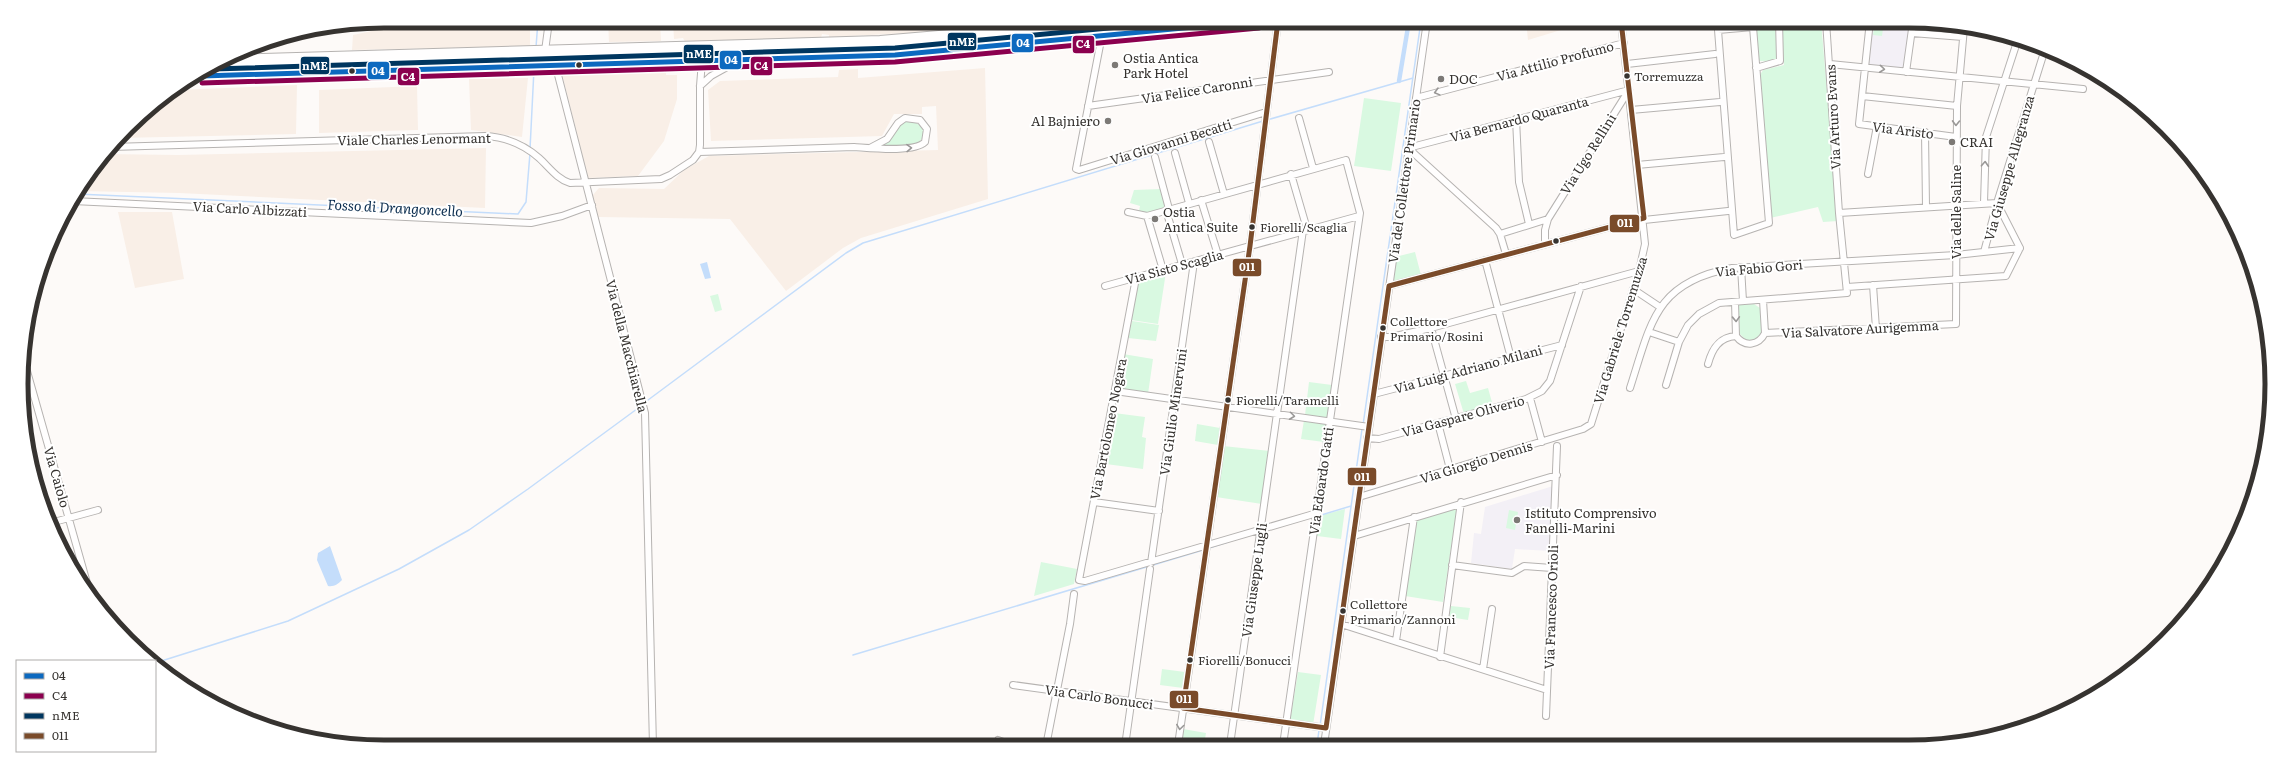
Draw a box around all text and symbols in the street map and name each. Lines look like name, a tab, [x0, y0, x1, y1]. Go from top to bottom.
line badge: nME	[947, 32, 977, 51]
text: nME	[949, 33, 975, 49]
line badge: 04	[1011, 33, 1034, 53]
text: 04	[1016, 34, 1030, 50]
line badge: C4	[1072, 35, 1095, 54]
text: C4	[1076, 35, 1091, 51]
street label: Via Attilio Profumo	[1494, 36, 1616, 85]
line badge: nME	[683, 44, 714, 64]
text: nME	[686, 45, 712, 61]
place label: Ostia Antica Park Hotel	[1123, 48, 1198, 82]
line badge: 04	[719, 50, 742, 70]
text: 04	[724, 51, 738, 67]
line badge: nME	[300, 56, 330, 75]
line badge: C4	[750, 56, 773, 76]
text: nME	[302, 57, 328, 73]
text: C4	[754, 57, 769, 73]
unlabelled marker	[574, 60, 584, 70]
marker: Ostia Antica Park Hotel	[1110, 60, 1120, 70]
line badge: 04	[367, 61, 390, 80]
text: 04	[371, 62, 385, 78]
street label: Via Arturo Evans	[1820, 64, 1845, 170]
one-way arrow	[1879, 65, 1885, 74]
unlabelled marker	[347, 66, 357, 76]
line badge: C4	[397, 67, 420, 86]
place label: Torremuzza	[1634, 67, 1704, 85]
text: C4	[401, 68, 416, 84]
place label: DOC	[1449, 69, 1478, 88]
street label: Via Felice Caronni	[1140, 71, 1255, 108]
marker: Torremuzza	[1622, 71, 1632, 81]
marker: DOC	[1436, 74, 1446, 84]
one-way arrow	[1434, 87, 1441, 96]
street label: Via Bernardo Quaranta	[1448, 91, 1590, 146]
street label: Via Giuseppe Allegranza	[1979, 93, 2038, 243]
street label: Via del Collettore Primario	[1383, 97, 1424, 264]
street label: Via Ugo Rellini	[1555, 109, 1620, 198]
place label: Al Bajniero	[1031, 111, 1100, 130]
street label: Via Giovanni Becatti	[1108, 114, 1235, 169]
marker: Al Bajniero	[1103, 116, 1113, 126]
street label: Via Aristo	[1871, 116, 1935, 143]
one-way arrow	[1952, 120, 1961, 126]
street label: Viale Charles Lenormant	[337, 128, 492, 149]
place label: CRAI	[1960, 132, 1993, 151]
marker: CRAI	[1947, 137, 1957, 147]
one-way arrow	[906, 144, 912, 152]
one-way arrow	[1980, 161, 1989, 167]
street label: Via delle Saline	[1946, 165, 1965, 259]
water label: Fosso di Drangoncello	[327, 193, 463, 221]
street label: Via Carlo Albizzati	[192, 196, 308, 221]
place label: Ostia Antica Suite	[1163, 202, 1238, 236]
marker: Ostia Antica Suite	[1150, 214, 1160, 224]
line badge: 011	[1609, 214, 1640, 233]
text: 011	[1617, 214, 1633, 230]
place label: Fiorelli/Scaglia	[1260, 218, 1348, 236]
marker: Fiorelli/Scaglia	[1247, 222, 1257, 232]
unlabelled marker	[1551, 236, 1561, 246]
street label: Via Sisto Scaglia	[1123, 244, 1225, 289]
street label: Via Gabriele Torremuzza	[1588, 254, 1651, 406]
street label: Via Fabio Gori	[1714, 254, 1804, 281]
line badge: 011	[1232, 258, 1262, 277]
text: 011	[1239, 258, 1255, 274]
street label: Via della Macchiarella	[602, 277, 653, 414]
place label: Collettore Primario/Rosini	[1390, 312, 1483, 345]
street label: Via Salvatore Aurigemma	[1781, 315, 1939, 342]
one-way arrow	[1732, 316, 1740, 322]
marker: Collettore Primario/Rosini	[1378, 323, 1388, 333]
street label: Via Luigi Adriano Milani	[1392, 339, 1545, 397]
street label: Via Giulio Minervini	[1154, 347, 1191, 477]
street label: Via Bartolomeo Nogara	[1084, 357, 1131, 501]
street label: Via Gaspare Oliverio	[1399, 390, 1527, 441]
place label: Fiorelli/Taramelli	[1236, 391, 1339, 409]
marker: Fiorelli/Taramelli	[1223, 395, 1233, 405]
one-way arrow	[1289, 411, 1295, 420]
street label: Via Edoardo Gatti	[1303, 425, 1338, 536]
street label: Via Giorgio Dennis	[1417, 435, 1535, 488]
street label: Via Caiolo	[40, 444, 75, 510]
line badge: 011	[1347, 467, 1377, 486]
text: 011	[1354, 468, 1370, 484]
place label: Istituto Comprensivo Fanelli-Marini	[1525, 503, 1657, 537]
marker: Istituto Comprensivo Fanelli-Marini	[1512, 515, 1522, 525]
street label: Via Giuseppe Lugli	[1236, 521, 1271, 638]
street label: Via Francesco Orioli	[1539, 544, 1562, 670]
place label: Collettore Primario/Zannoni	[1350, 595, 1456, 628]
marker: Collettore Primario/Zannoni	[1338, 606, 1348, 616]
place label: Fiorelli/Bonucci	[1198, 651, 1291, 669]
marker: Fiorelli/Bonucci	[1185, 655, 1195, 665]
legend	[16, 660, 156, 752]
text: 04	[52, 666, 66, 684]
street label: Via Carlo Bonucci	[1044, 679, 1155, 714]
text: C4	[52, 686, 67, 704]
line badge: 011	[1169, 690, 1199, 709]
text: 011	[1176, 690, 1192, 706]
text: nME	[52, 706, 80, 724]
one-way arrow	[1176, 724, 1185, 730]
text: 011	[52, 726, 69, 744]

